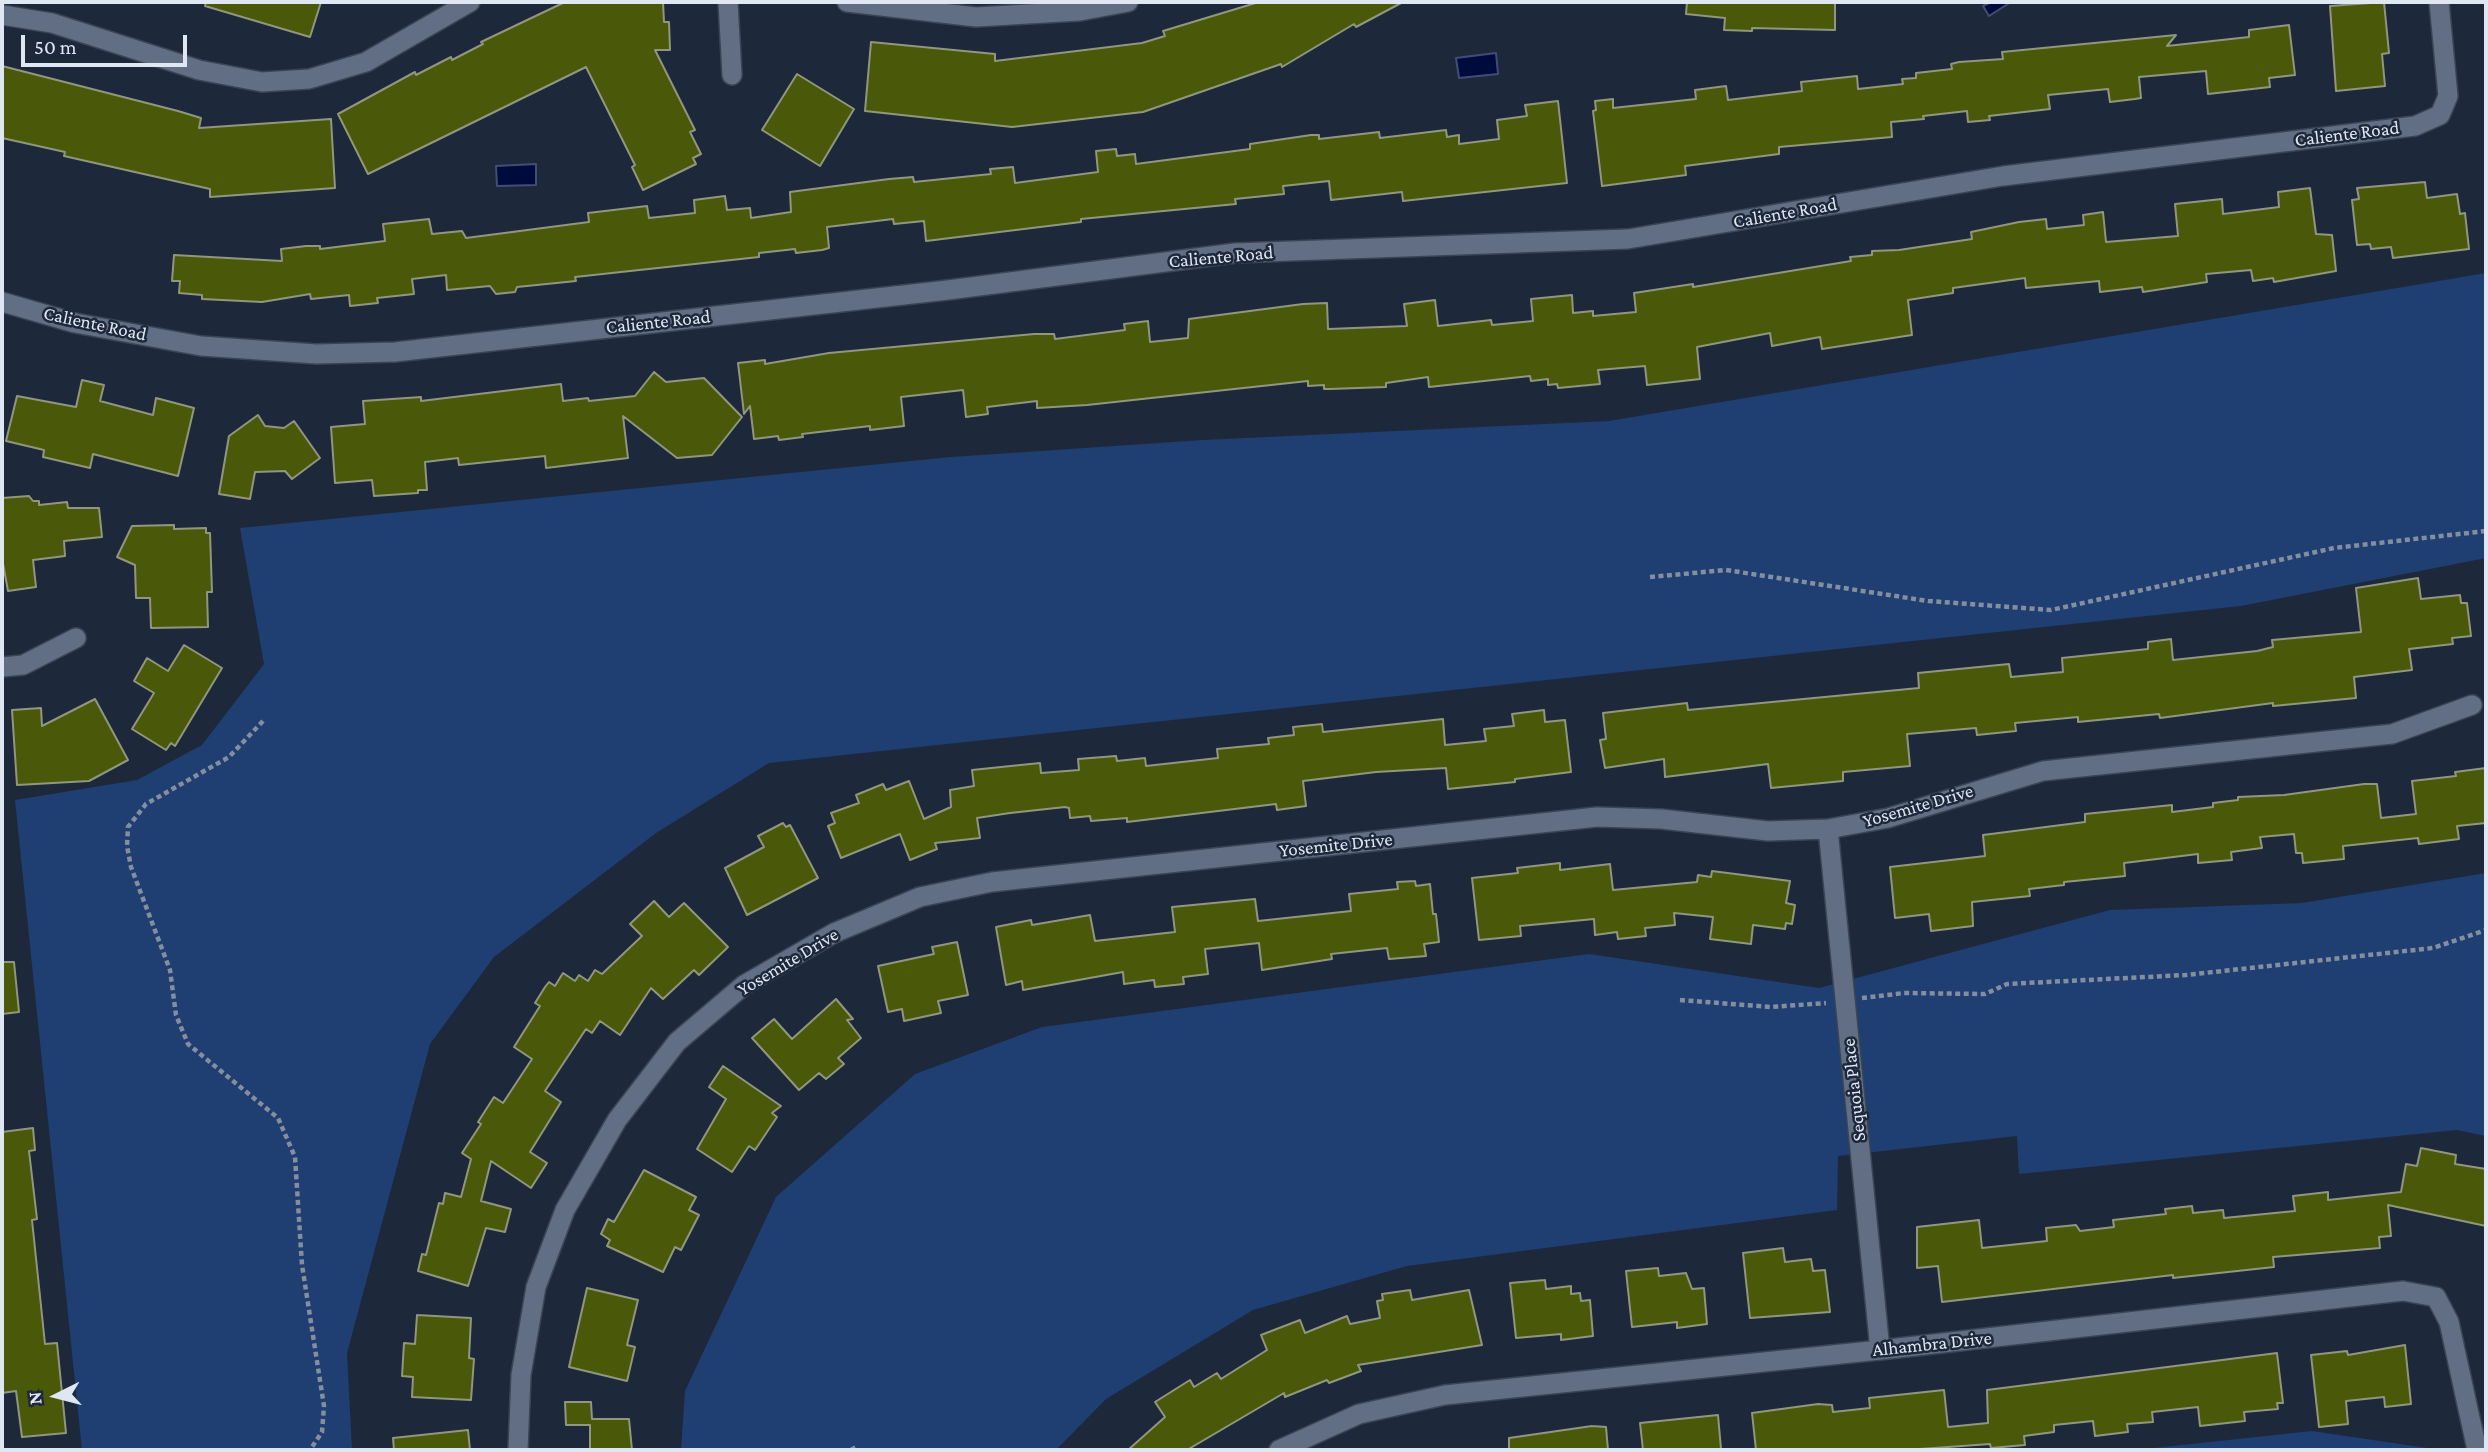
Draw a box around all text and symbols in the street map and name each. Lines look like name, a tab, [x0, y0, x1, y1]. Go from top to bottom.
scale bar	[24, 21, 191, 65]
text: 50 m	[34, 35, 77, 59]
street label: Caliente Road	[2293, 116, 2401, 152]
street label: Caliente Road	[1731, 193, 1839, 233]
street label: Caliente Road	[1168, 241, 1274, 273]
street label: Caliente Road	[41, 302, 149, 346]
street label: Caliente Road	[605, 305, 711, 339]
street label: Yosemite Drive	[1860, 779, 1976, 833]
street label: Yosemite Drive	[1278, 828, 1394, 862]
street label: Yosemite Drive	[733, 923, 843, 1001]
street label: Sequoia Place	[1837, 1037, 1871, 1143]
street label: Alhambra Drive	[1871, 1326, 1993, 1362]
north arrow	[21, 1361, 91, 1431]
text: N	[23, 1391, 46, 1406]

